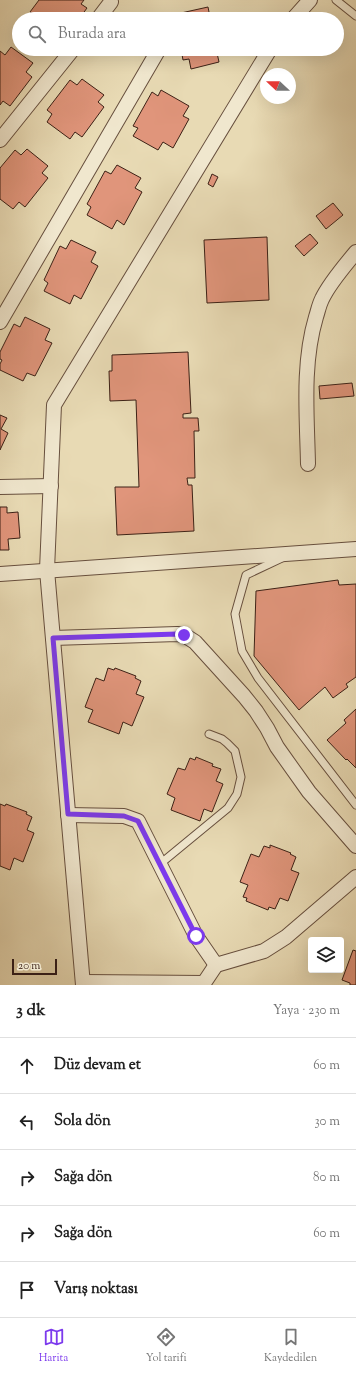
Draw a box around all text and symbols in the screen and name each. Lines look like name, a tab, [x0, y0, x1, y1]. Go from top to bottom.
search box	[12, 12, 344, 56]
icon: search	[26, 23, 48, 45]
text: Burada ara	[58, 24, 126, 45]
north arrow	[260, 68, 296, 104]
route end	[175, 626, 193, 644]
route start	[187, 927, 205, 945]
map controls	[308, 937, 344, 973]
button: layers	[308, 937, 344, 973]
scale bar	[12, 957, 57, 976]
text: 20 m	[18, 958, 40, 974]
text: 3 dk	[16, 999, 46, 1023]
text: Yaya · 230 m	[273, 1002, 340, 1020]
icon: ahead	[16, 1055, 38, 1077]
text: Düz devam et	[54, 1055, 141, 1076]
text: 60 m	[313, 1057, 340, 1075]
icon: left	[16, 1111, 38, 1133]
text: Sola dön	[54, 1111, 111, 1132]
text: 30 m	[314, 1113, 340, 1131]
icon: right	[16, 1167, 38, 1189]
text: Sağa dön	[54, 1167, 112, 1188]
text: 80 m	[313, 1169, 340, 1187]
icon: right	[16, 1223, 38, 1245]
text: Sağa dön	[54, 1223, 112, 1244]
text: 60 m	[313, 1225, 340, 1243]
icon: arrive	[16, 1279, 38, 1301]
text: Varış noktası	[54, 1279, 138, 1300]
tab: Harita	[39, 1326, 68, 1366]
tab: Yol tarifi	[146, 1326, 187, 1366]
tab: Kaydedilen	[264, 1326, 317, 1366]

